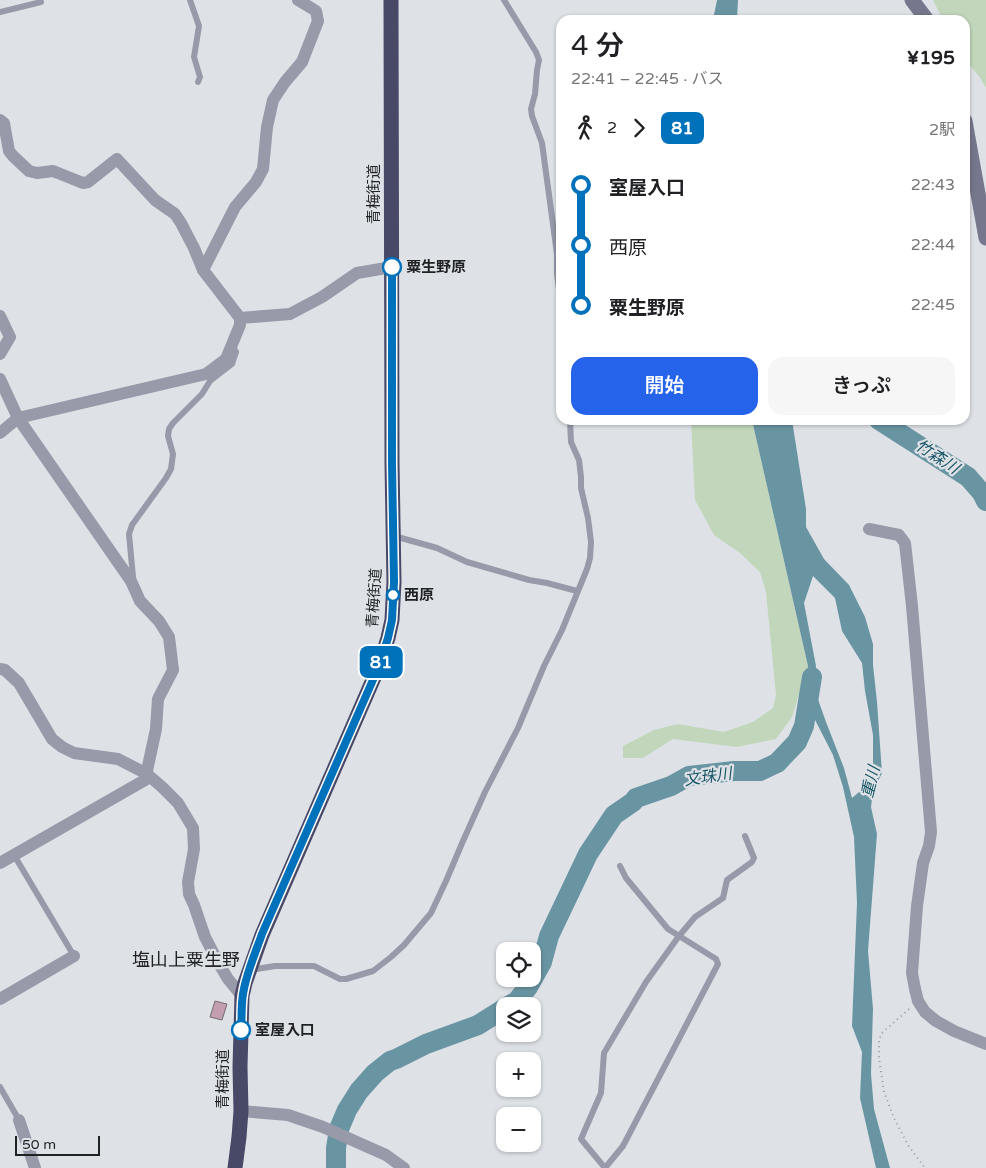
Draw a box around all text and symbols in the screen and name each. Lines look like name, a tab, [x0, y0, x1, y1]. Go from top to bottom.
text: 4 分	[571, 29, 624, 63]
text: ¥195	[907, 47, 955, 69]
text: 22:41 – 22:45 · バス	[571, 69, 723, 89]
icon: walk	[571, 114, 599, 142]
icon: forward	[625, 114, 653, 142]
text: 81	[671, 117, 694, 139]
text: 2	[607, 118, 617, 138]
text: 2駅	[929, 120, 955, 140]
street label: 青梅街道	[365, 164, 383, 224]
text: 22:43	[911, 175, 955, 195]
text: 室屋入口	[609, 177, 685, 199]
text: 22:44	[911, 235, 955, 255]
text: 西原	[609, 237, 647, 259]
marker: 粟生野原	[382, 257, 402, 277]
place label: 粟生野原	[406, 258, 466, 276]
text: 22:45	[911, 295, 955, 315]
text: 粟生野原	[609, 297, 685, 319]
button: 開始	[571, 357, 758, 415]
button: きっぷ	[768, 357, 955, 415]
water label: 竹森川	[911, 436, 964, 480]
street label: 青梅街道	[363, 567, 385, 629]
place label: 西原	[404, 586, 434, 604]
marker: 西原	[386, 588, 400, 602]
line badge: 81	[358, 646, 404, 678]
text: 81	[370, 651, 392, 673]
water label: 重川	[857, 762, 885, 800]
water label: 文珠川	[683, 763, 735, 790]
map controls	[496, 942, 541, 1152]
button: locate	[496, 942, 541, 987]
district label: 塩山上粟生野	[132, 949, 240, 971]
button: layers	[496, 997, 541, 1042]
marker: 室屋入口	[231, 1020, 251, 1040]
place label: 室屋入口	[255, 1021, 315, 1039]
street label: 青梅街道	[214, 1049, 232, 1109]
button: +	[496, 1052, 541, 1097]
button: −	[496, 1107, 541, 1152]
scale bar	[15, 1133, 100, 1156]
text: 50 m	[22, 1136, 56, 1153]

